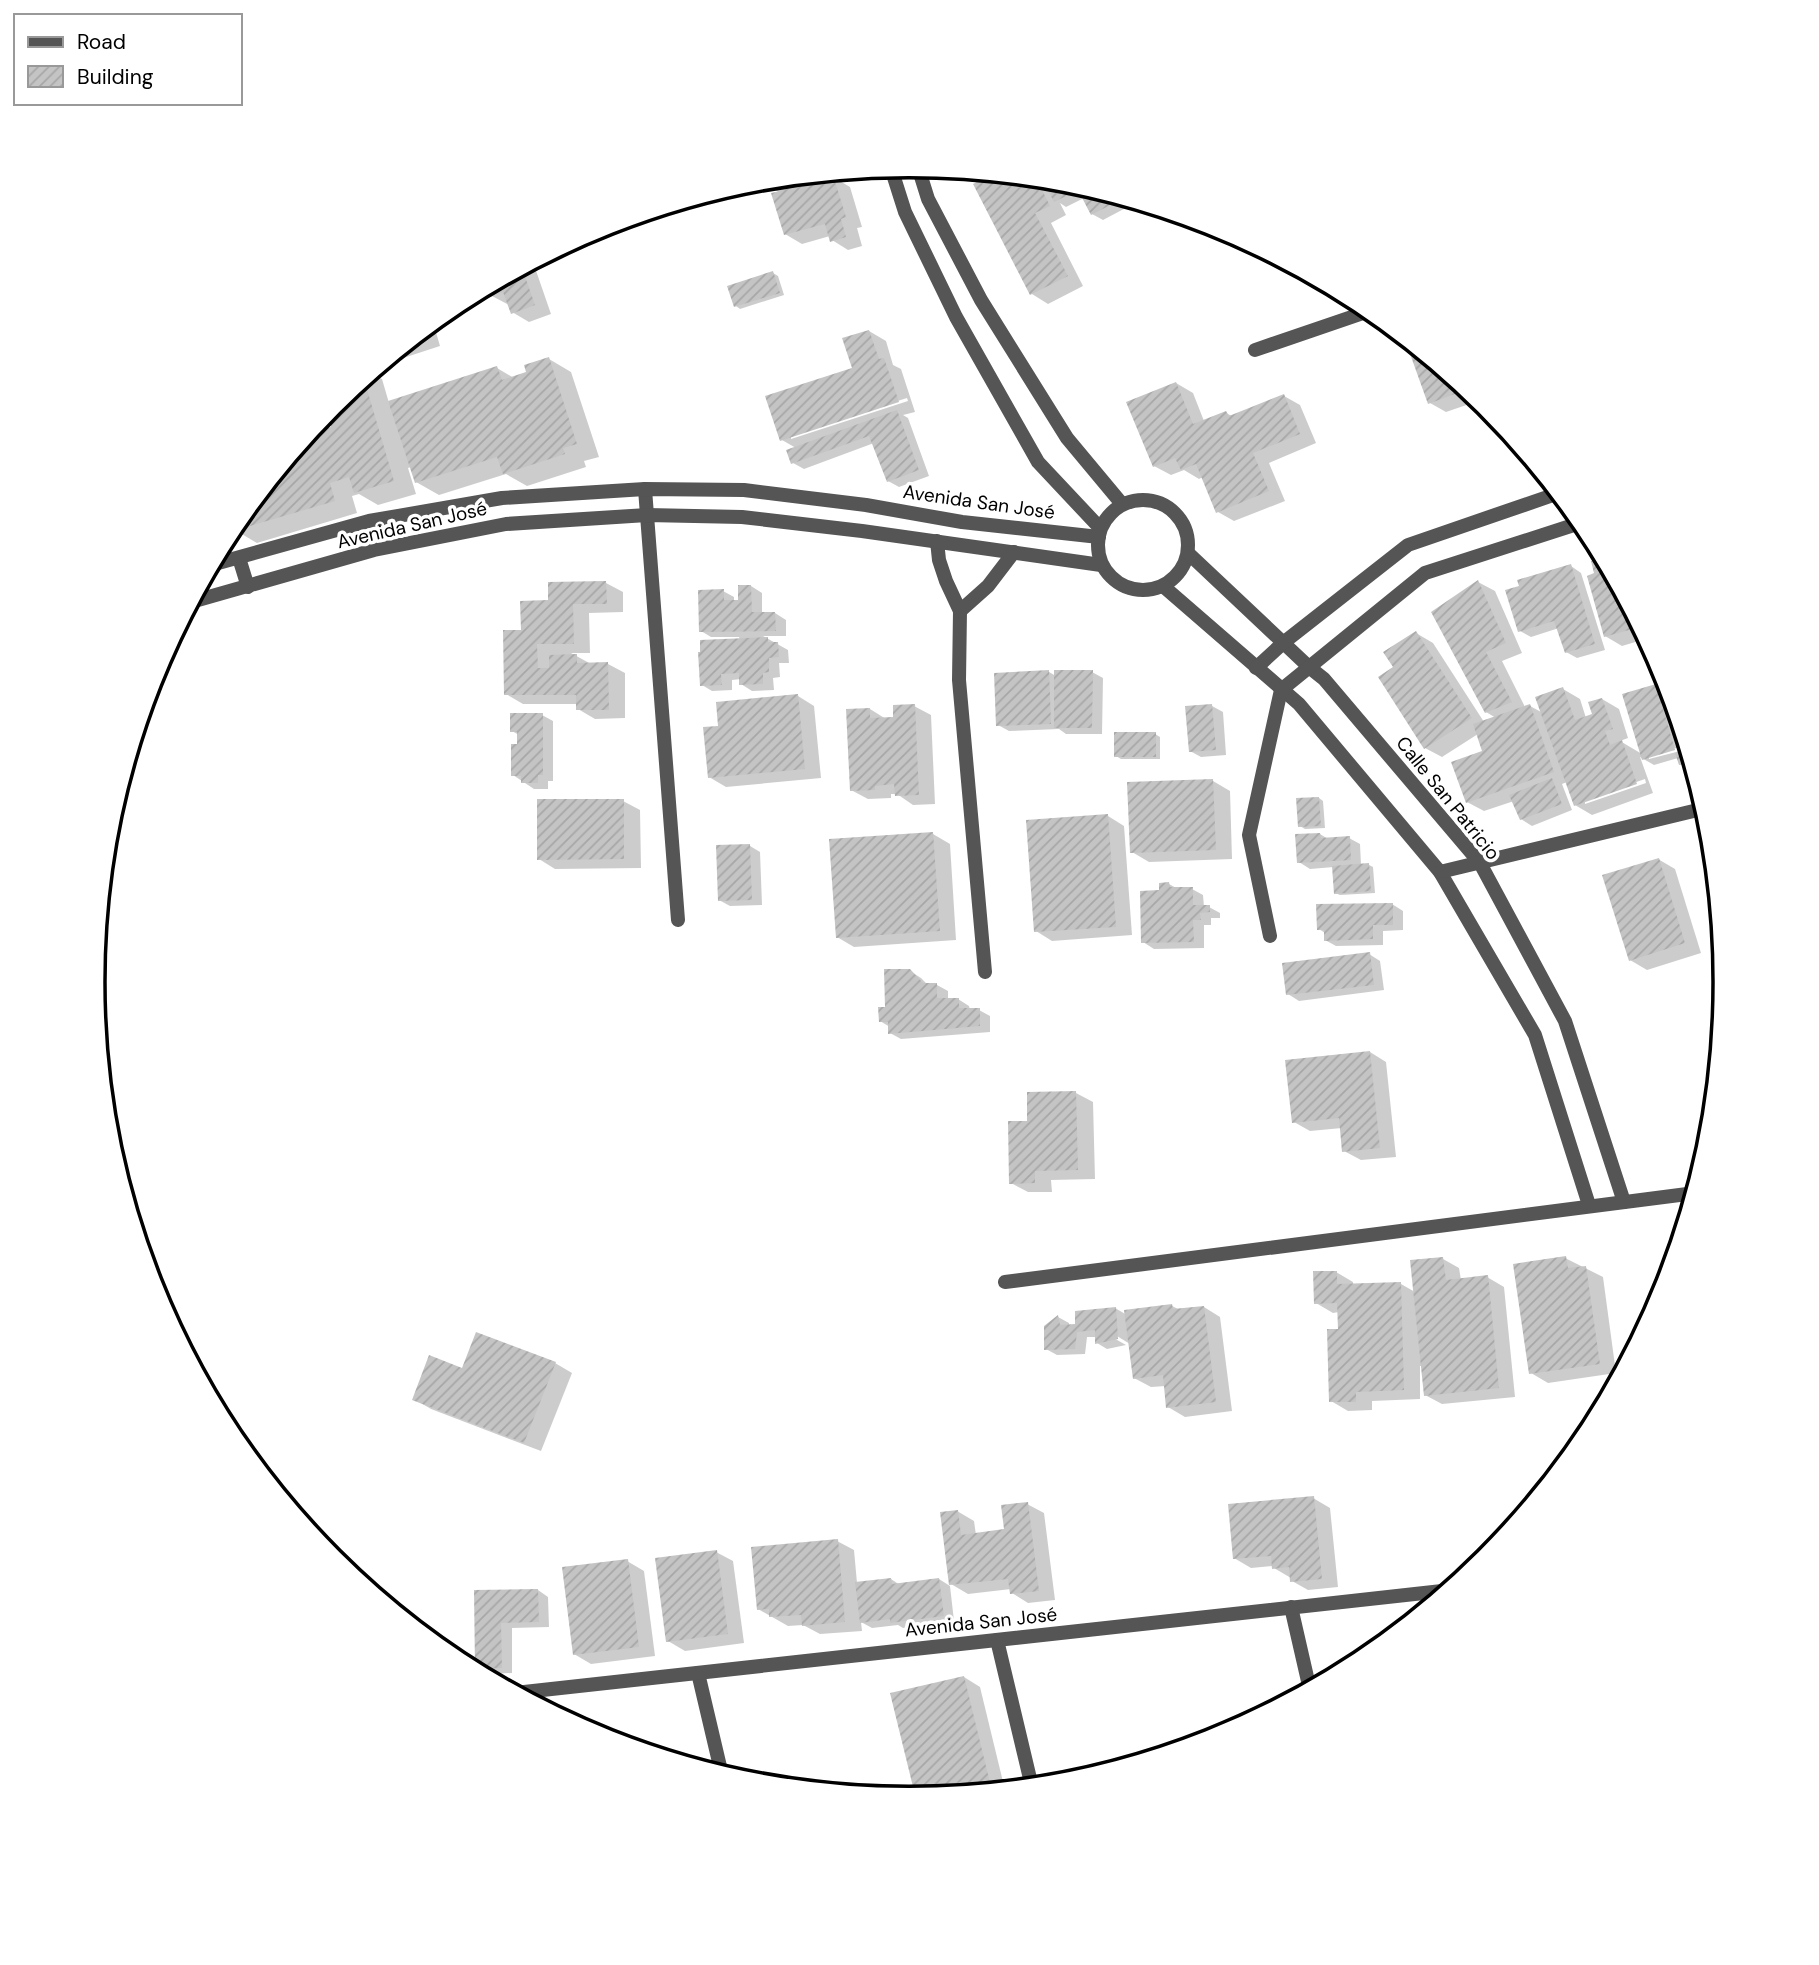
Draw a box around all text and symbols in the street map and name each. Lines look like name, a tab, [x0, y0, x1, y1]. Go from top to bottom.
legend	[14, 14, 242, 105]
text: Road	[77, 28, 126, 56]
text: Building	[77, 63, 154, 91]
street label: Avenida San José	[901, 479, 1057, 525]
street label: Avenida San José	[335, 496, 489, 554]
street label: Calle San Patricio	[1390, 731, 1506, 865]
street label: Avenida San José	[904, 1602, 1058, 1642]

